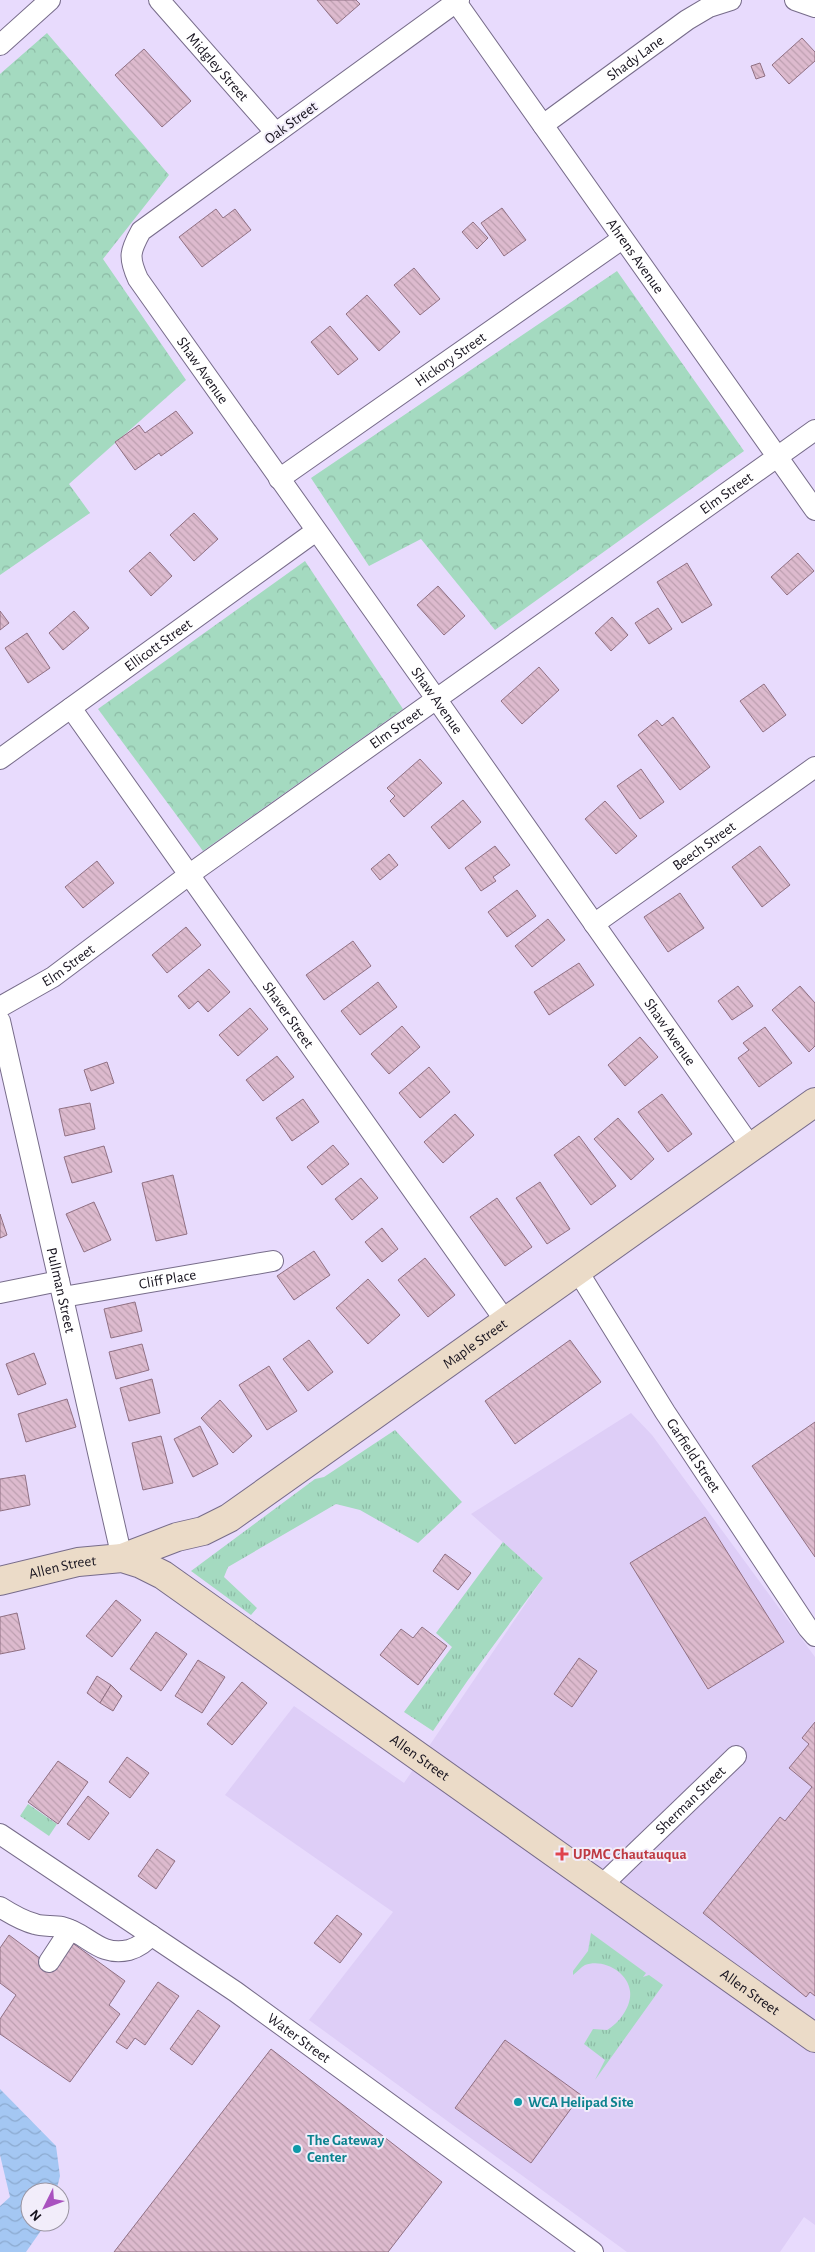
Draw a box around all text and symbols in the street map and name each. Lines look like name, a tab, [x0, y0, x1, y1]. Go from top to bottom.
street label: Midgley Street	[184, 30, 252, 104]
street label: Shady Lane	[604, 32, 666, 83]
street label: Oak Street	[262, 99, 320, 147]
street label: Ahrens Avenue	[604, 216, 667, 296]
street label: Hickory Street	[412, 329, 489, 389]
street label: Shaw Avenue	[174, 334, 231, 406]
street label: Elm Street	[697, 469, 755, 517]
street label: Ellicott Street	[122, 616, 195, 674]
street label: Shaw Avenue	[409, 664, 466, 737]
street label: Elm Street	[367, 704, 425, 751]
street label: Beech Street	[670, 818, 738, 873]
street label: Elm Street	[39, 941, 97, 989]
street label: Shaver Street	[260, 979, 317, 1051]
street label: Shaw Avenue	[642, 996, 699, 1068]
street label: Pullman Street	[44, 1246, 78, 1334]
street label: Cliff Place	[138, 1267, 197, 1291]
street label: Maple Street	[440, 1316, 510, 1371]
street label: Garfield Street	[664, 1416, 724, 1495]
street label: Allen Street	[27, 1553, 97, 1581]
street label: Allen Street	[388, 1731, 452, 1783]
street label: Sherman Street	[652, 1763, 728, 1837]
marker: UPMC Chautauqua	[555, 1847, 569, 1861]
place label: UPMC Chautauqua	[573, 1847, 687, 1862]
street label: Allen Street	[718, 1966, 783, 2018]
street label: Water Street	[265, 2010, 333, 2066]
place label: WCA Helipad Site	[528, 2095, 634, 2110]
marker: WCA Helipad Site	[512, 2096, 524, 2108]
place label: The Gateway Center	[307, 2133, 384, 2165]
marker: The Gateway Center	[291, 2143, 303, 2155]
north arrow	[20, 2182, 70, 2232]
text: N	[28, 2207, 45, 2223]

